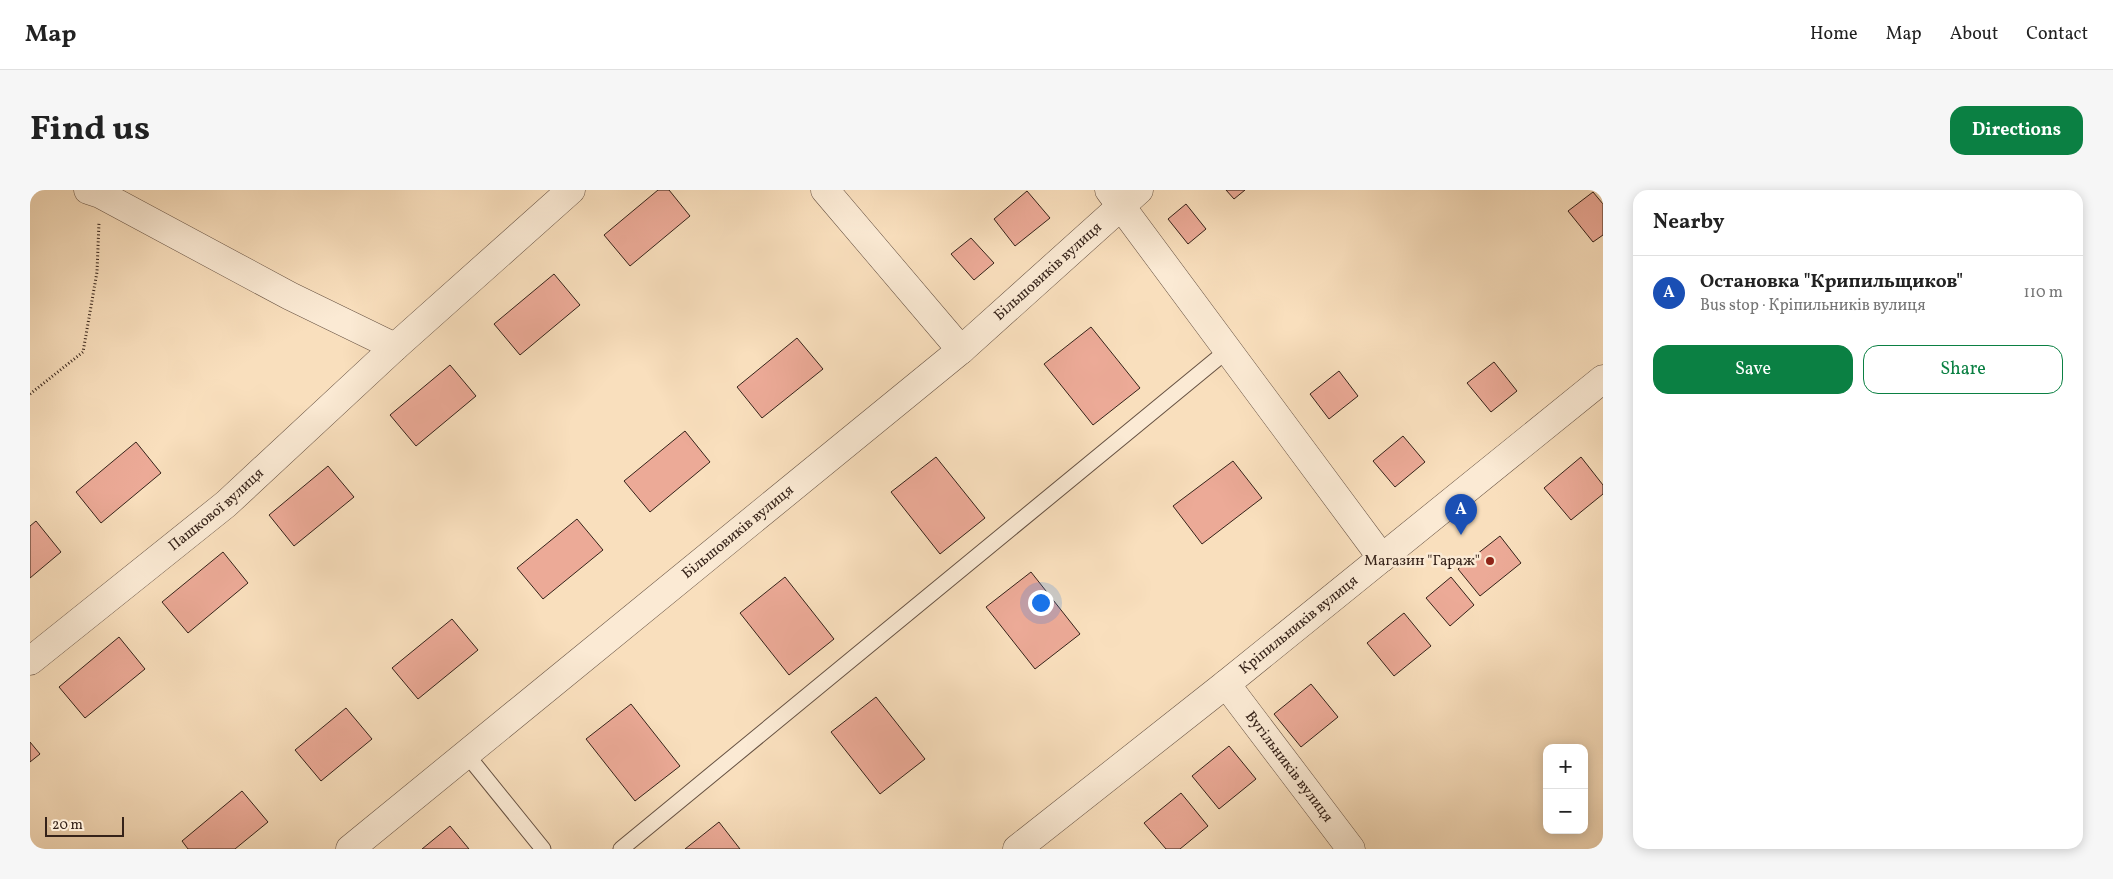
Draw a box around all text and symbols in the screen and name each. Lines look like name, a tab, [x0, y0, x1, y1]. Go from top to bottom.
text: Map	[25, 18, 76, 52]
text: Home	[1810, 22, 1858, 47]
text: Map	[1886, 22, 1922, 47]
text: About	[1950, 22, 1998, 47]
text: Contact	[2026, 22, 2088, 47]
text: Find us	[30, 106, 150, 154]
button: Directions	[1950, 106, 2083, 155]
text: Nearby	[1653, 208, 1724, 237]
street label: Більшовиків вулиця	[989, 217, 1107, 326]
text: Остановка "Крипильщиков"	[1700, 269, 1963, 295]
text: A	[1663, 282, 1675, 304]
text: 110 m	[2024, 282, 2063, 304]
text: Bus stop · Кріпильників вулиця	[1700, 295, 1925, 317]
button: Save	[1653, 345, 1853, 394]
button: Share	[1863, 345, 2063, 394]
street label: Пашкової вулиця	[164, 463, 269, 556]
street label: Більшовиків вулиця	[678, 480, 799, 584]
pin: A	[1445, 494, 1477, 535]
place label: Магазин "Гараж"	[1364, 551, 1480, 572]
marker: Магазин "Гараж"	[1484, 555, 1496, 567]
street label: Кріпильників вулиця	[1235, 570, 1363, 680]
your location	[1028, 590, 1054, 616]
street label: Вугільників вулиця	[1240, 707, 1338, 827]
map controls	[1543, 744, 1588, 834]
button: +	[1543, 744, 1588, 789]
button: −	[1543, 789, 1588, 834]
scale bar	[45, 814, 124, 837]
text: 20 m	[52, 816, 83, 835]

